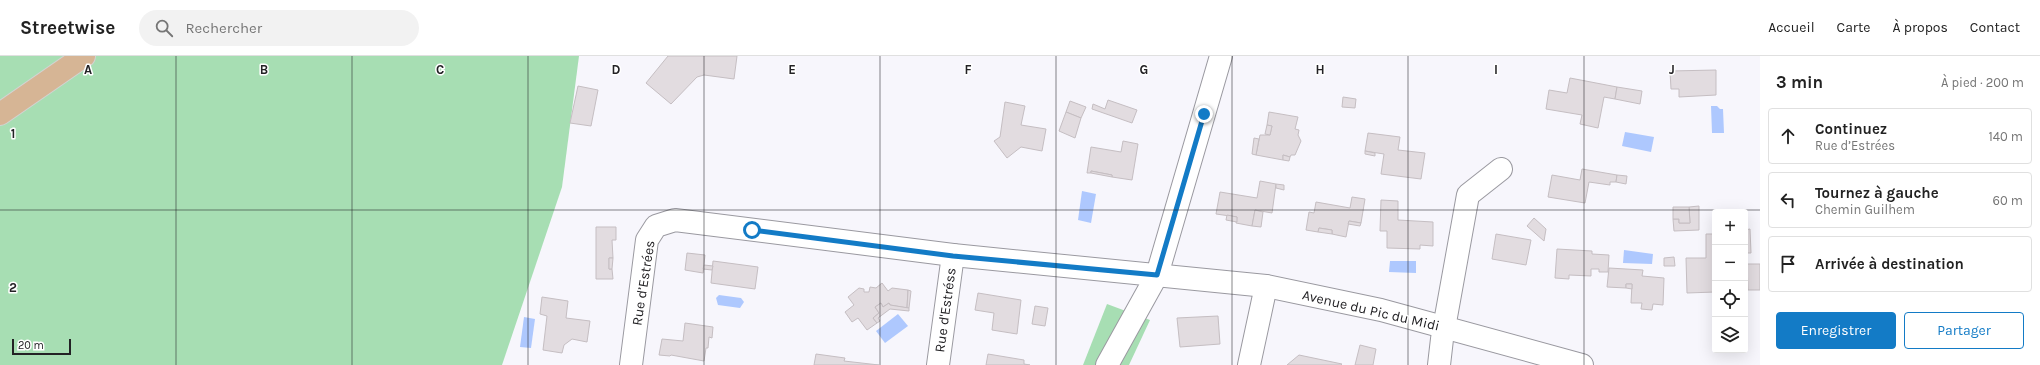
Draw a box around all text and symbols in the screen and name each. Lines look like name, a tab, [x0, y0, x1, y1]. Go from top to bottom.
search box	[139, 10, 419, 46]
text: Streetwise	[20, 17, 115, 39]
icon: search	[153, 17, 175, 39]
text: Rechercher	[185, 19, 262, 37]
text: Accueil	[1768, 19, 1815, 36]
text: Carte	[1837, 19, 1870, 36]
text: À propos	[1892, 19, 1948, 36]
text: Contact	[1970, 19, 2020, 36]
text: A	[84, 62, 92, 77]
text: B	[260, 62, 268, 77]
text: C	[436, 62, 444, 77]
text: D	[612, 62, 621, 77]
text: E	[788, 62, 796, 77]
text: F	[964, 62, 972, 77]
text: G	[1140, 62, 1148, 77]
text: H	[1315, 62, 1325, 77]
text: I	[1494, 62, 1498, 77]
text: J	[1669, 62, 1675, 77]
text: 3 min	[1776, 72, 1823, 92]
text: À pied · 200 m	[1941, 75, 2024, 90]
route end	[1195, 105, 1213, 123]
text: Continuez	[1815, 120, 1887, 138]
icon: ahead	[1777, 125, 1799, 147]
text: 1	[11, 126, 15, 141]
text: 140 m	[1988, 129, 2023, 144]
text: Rue d’Estrées	[1815, 138, 1895, 153]
text: Tournez à gauche	[1815, 184, 1939, 202]
icon: left	[1777, 189, 1799, 211]
text: 60 m	[1993, 193, 2023, 208]
text: Chemin Guilhem	[1815, 202, 1915, 217]
map controls	[1712, 209, 1748, 353]
button: +	[1712, 209, 1748, 245]
route start	[743, 221, 761, 239]
street label: Rue d’Estrées	[628, 239, 659, 327]
button: −	[1712, 245, 1748, 281]
icon: arrive	[1777, 253, 1799, 275]
text: Arrivée à destination	[1815, 255, 1964, 273]
street label: Rue d'Estréss	[931, 267, 960, 353]
text: 2	[9, 280, 17, 295]
button: locate	[1712, 281, 1748, 317]
street label: Avenue du Pic du Midi	[1300, 286, 1441, 335]
button: Enregistrer	[1776, 312, 1896, 349]
button: Partager	[1904, 312, 2024, 349]
button: layers	[1712, 317, 1748, 353]
scale bar	[12, 337, 71, 356]
text: 20 m	[18, 339, 44, 352]

